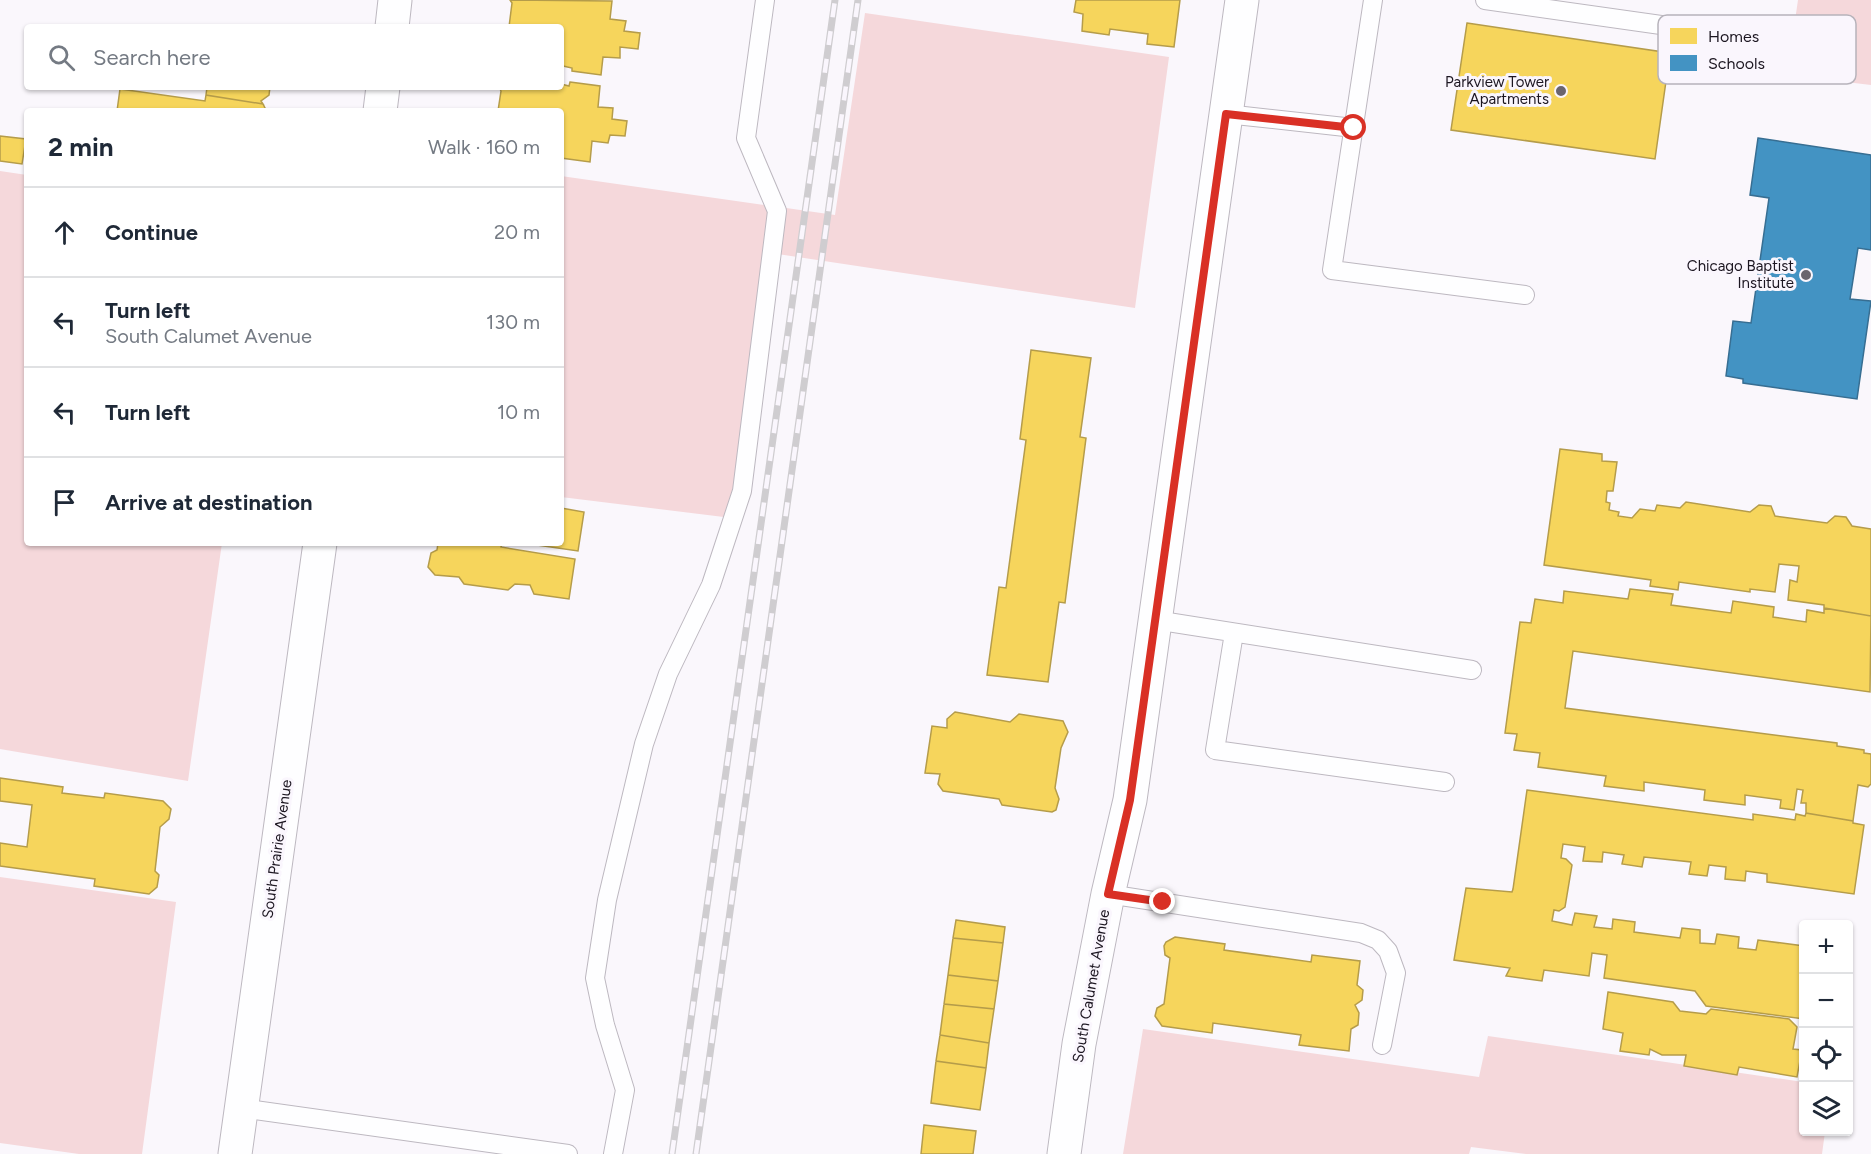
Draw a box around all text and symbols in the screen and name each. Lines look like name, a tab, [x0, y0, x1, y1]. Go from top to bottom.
legend	[1658, 15, 1856, 84]
search box	[24, 24, 564, 90]
text: Homes	[1708, 27, 1759, 46]
icon: search	[45, 41, 78, 74]
text: Search here	[93, 44, 211, 71]
text: Schools	[1708, 54, 1765, 73]
place label: Parkview Tower Apartments	[1445, 73, 1549, 108]
marker: Parkview Tower Apartments	[1554, 84, 1568, 98]
route start	[1340, 114, 1366, 140]
text: 2 min	[48, 131, 114, 163]
text: Walk · 160 m	[428, 135, 540, 159]
icon: ahead	[48, 216, 81, 249]
text: Continue	[105, 219, 198, 246]
text: 20 m	[494, 220, 540, 244]
place label: Chicago Baptist Institute	[1687, 257, 1794, 292]
marker: Chicago Baptist Institute	[1799, 268, 1813, 282]
text: Turn left	[105, 297, 191, 324]
icon: left	[48, 306, 81, 339]
text: 130 m	[486, 310, 540, 334]
text: South Calumet Avenue	[105, 324, 312, 348]
icon: left	[48, 396, 81, 429]
text: Turn left	[105, 399, 191, 426]
text: 10 m	[497, 400, 540, 424]
icon: arrive	[48, 486, 81, 519]
text: Arrive at destination	[105, 489, 313, 516]
street label: South Prairie Avenue	[258, 778, 296, 920]
route end	[1149, 888, 1175, 914]
street label: South Calumet Avenue	[1069, 908, 1113, 1064]
map controls	[1799, 920, 1853, 1136]
button: +	[1799, 920, 1853, 974]
button: −	[1799, 974, 1853, 1028]
button: locate	[1799, 1028, 1853, 1082]
button: layers	[1799, 1082, 1853, 1136]

